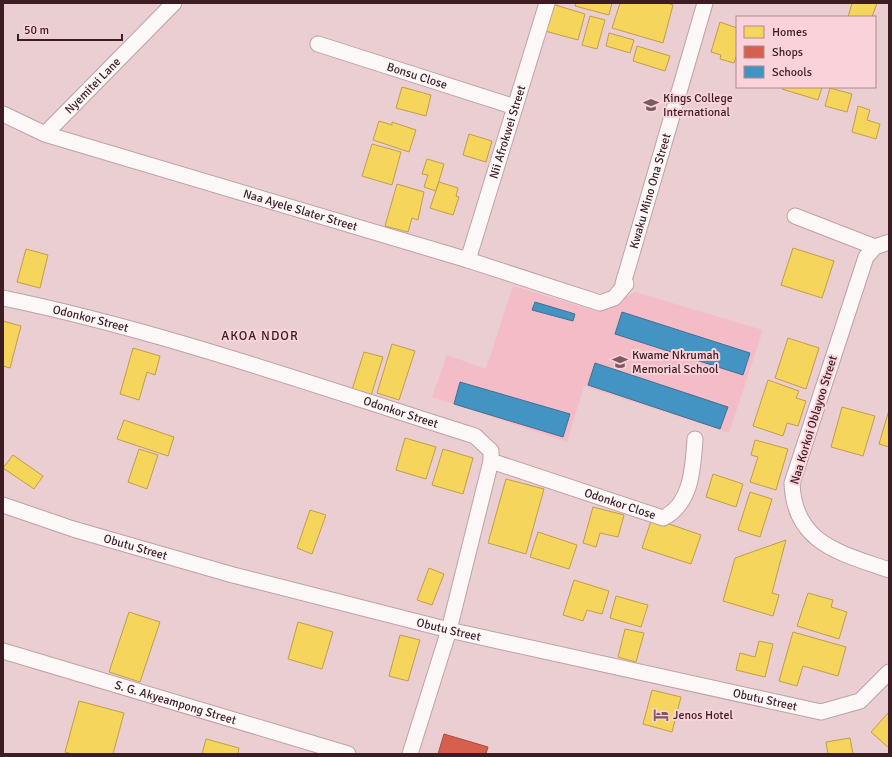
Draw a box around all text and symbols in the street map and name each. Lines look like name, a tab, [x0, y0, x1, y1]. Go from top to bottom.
scale bar	[18, 16, 122, 42]
legend	[736, 16, 876, 88]
text: 50 m	[24, 23, 49, 38]
text: Homes	[772, 25, 807, 40]
text: Shops	[772, 45, 803, 60]
street label: Nyemitei Lane	[62, 54, 124, 117]
street label: Bonsu Close	[385, 59, 449, 92]
text: Schools	[772, 65, 812, 80]
street label: Nii Afrokwei Street	[486, 83, 529, 180]
place label: Kings College International	[663, 91, 733, 120]
school or university icon: Kings College International	[642, 96, 660, 114]
street label: Kwaku Mino Ona Street	[626, 131, 674, 250]
street label: Naa Ayele Slater Street	[242, 186, 359, 234]
street label: Odonkor Street	[51, 302, 130, 335]
district label: AKOA NDOR	[221, 328, 299, 344]
place label: Kwame Nkrumah Memorial School	[632, 348, 719, 377]
school or university icon: Kwame Nkrumah Memorial School	[611, 353, 629, 371]
street label: Naa Korkoi Oblayoo Street	[787, 354, 841, 486]
street label: Odonkor Street	[362, 393, 440, 431]
street label: Odonkor Close	[582, 485, 658, 523]
street label: Obutu Street	[102, 531, 169, 563]
street label: Obutu Street	[415, 615, 482, 644]
street label: S. G. Akyeampong Street	[113, 677, 238, 728]
street label: Obutu Street	[731, 685, 799, 714]
hotel icon: Jenos Hotel	[652, 706, 670, 724]
place label: Jenos Hotel	[673, 708, 733, 723]

